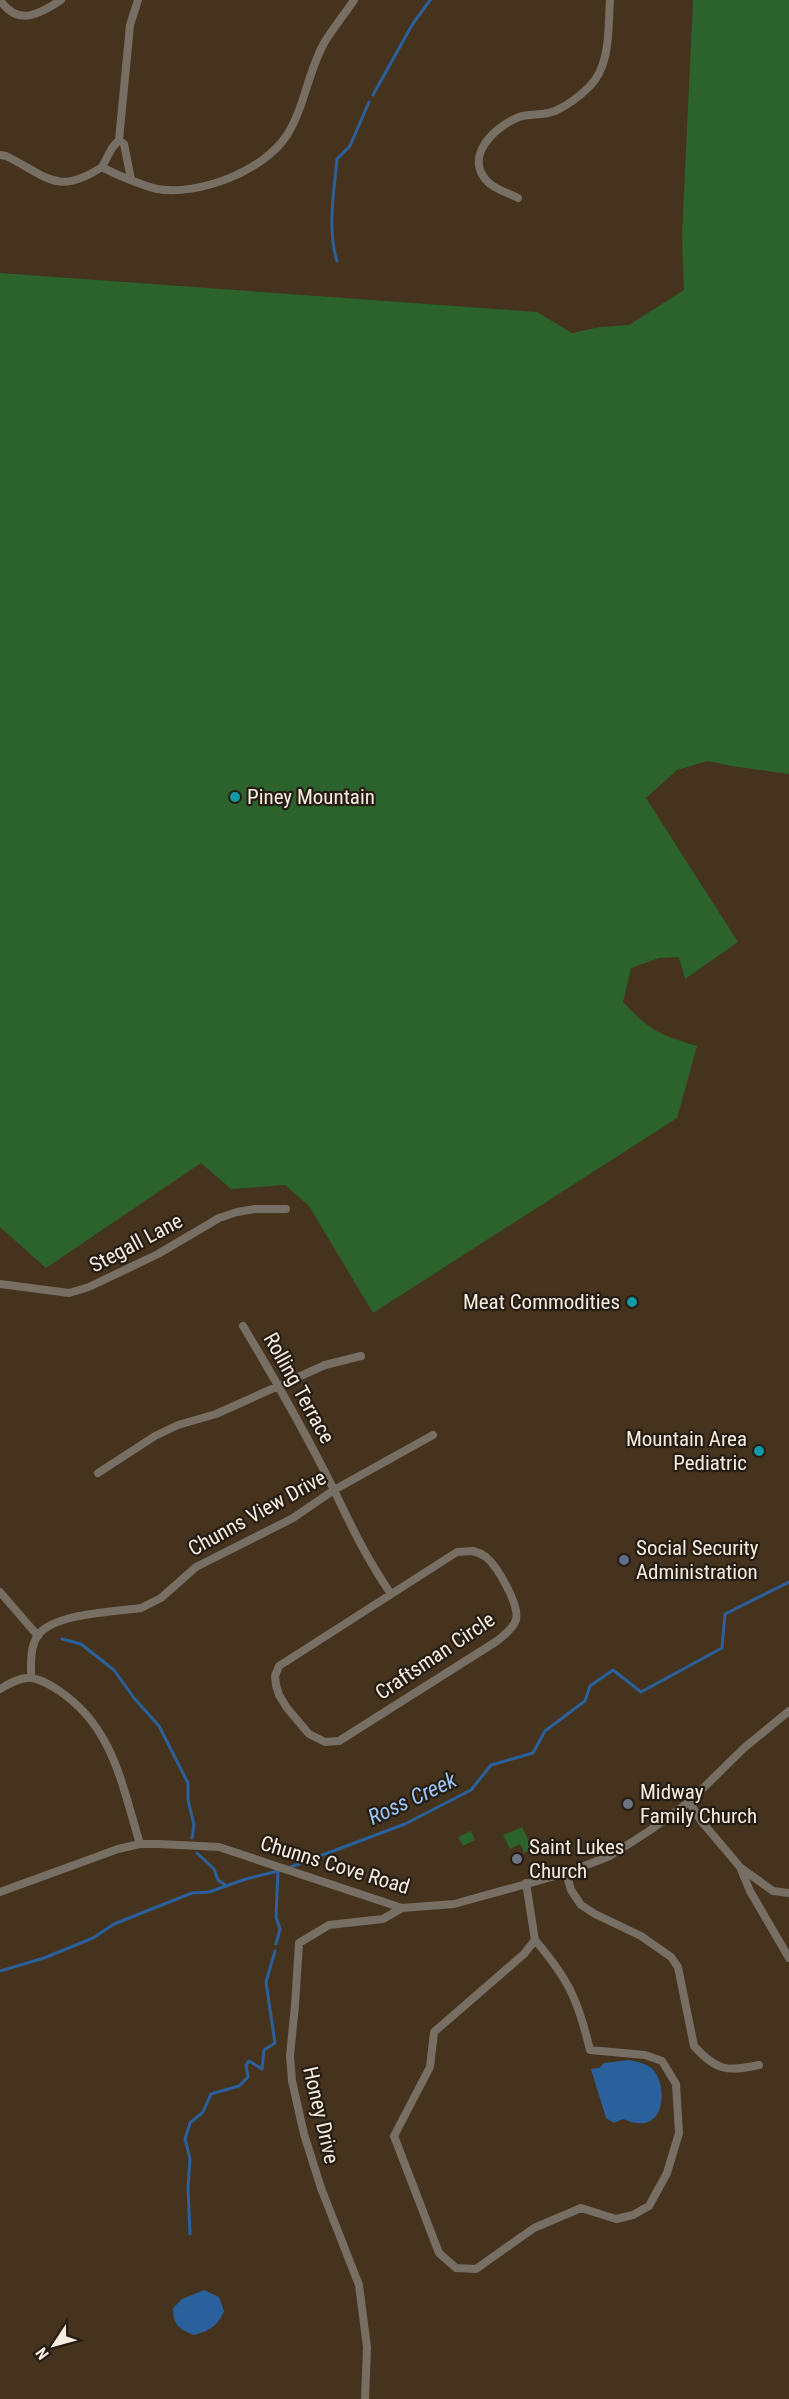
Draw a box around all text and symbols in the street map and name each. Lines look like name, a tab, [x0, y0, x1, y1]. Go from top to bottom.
place label: Piney Mountain	[247, 785, 375, 809]
marker: Piney Mountain	[228, 790, 242, 804]
street label: Stegall Lane	[85, 1208, 187, 1278]
place label: Meat Commodities	[463, 1290, 620, 1314]
marker: Meat Commodities	[625, 1295, 639, 1309]
street label: Rolling Terrace	[259, 1328, 339, 1448]
place label: Mountain Area Pediatric	[626, 1427, 747, 1475]
marker: Mountain Area Pediatric	[752, 1444, 766, 1458]
street label: Chunns View Drive	[184, 1465, 330, 1561]
place label: Social Security Administration	[636, 1536, 759, 1584]
marker: Social Security Administration	[617, 1553, 631, 1567]
street label: Craftsman Circle	[371, 1607, 499, 1705]
water label: Ross Creek	[364, 1767, 461, 1830]
place label: Midway Family Church	[640, 1780, 757, 1828]
marker: Midway Family Church	[621, 1797, 635, 1811]
street label: Chunns Cove Road	[257, 1831, 413, 1899]
place label: Saint Lukes Church	[529, 1835, 624, 1883]
marker: Saint Lukes Church	[510, 1852, 524, 1866]
street label: Honey Drive	[298, 2064, 344, 2166]
north arrow	[24, 2315, 84, 2375]
text: N	[32, 2344, 53, 2363]

